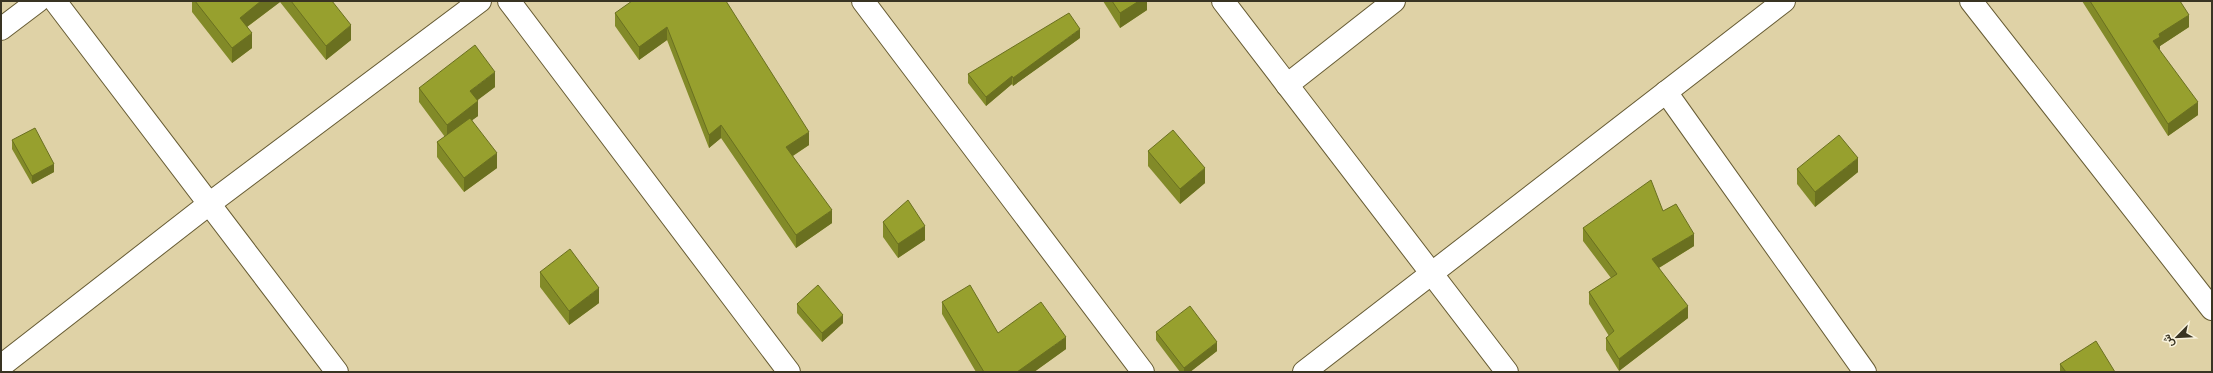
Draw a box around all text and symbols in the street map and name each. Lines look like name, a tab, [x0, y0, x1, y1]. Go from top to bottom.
north arrow	[2157, 317, 2197, 357]
text: ش	[2159, 332, 2177, 350]

